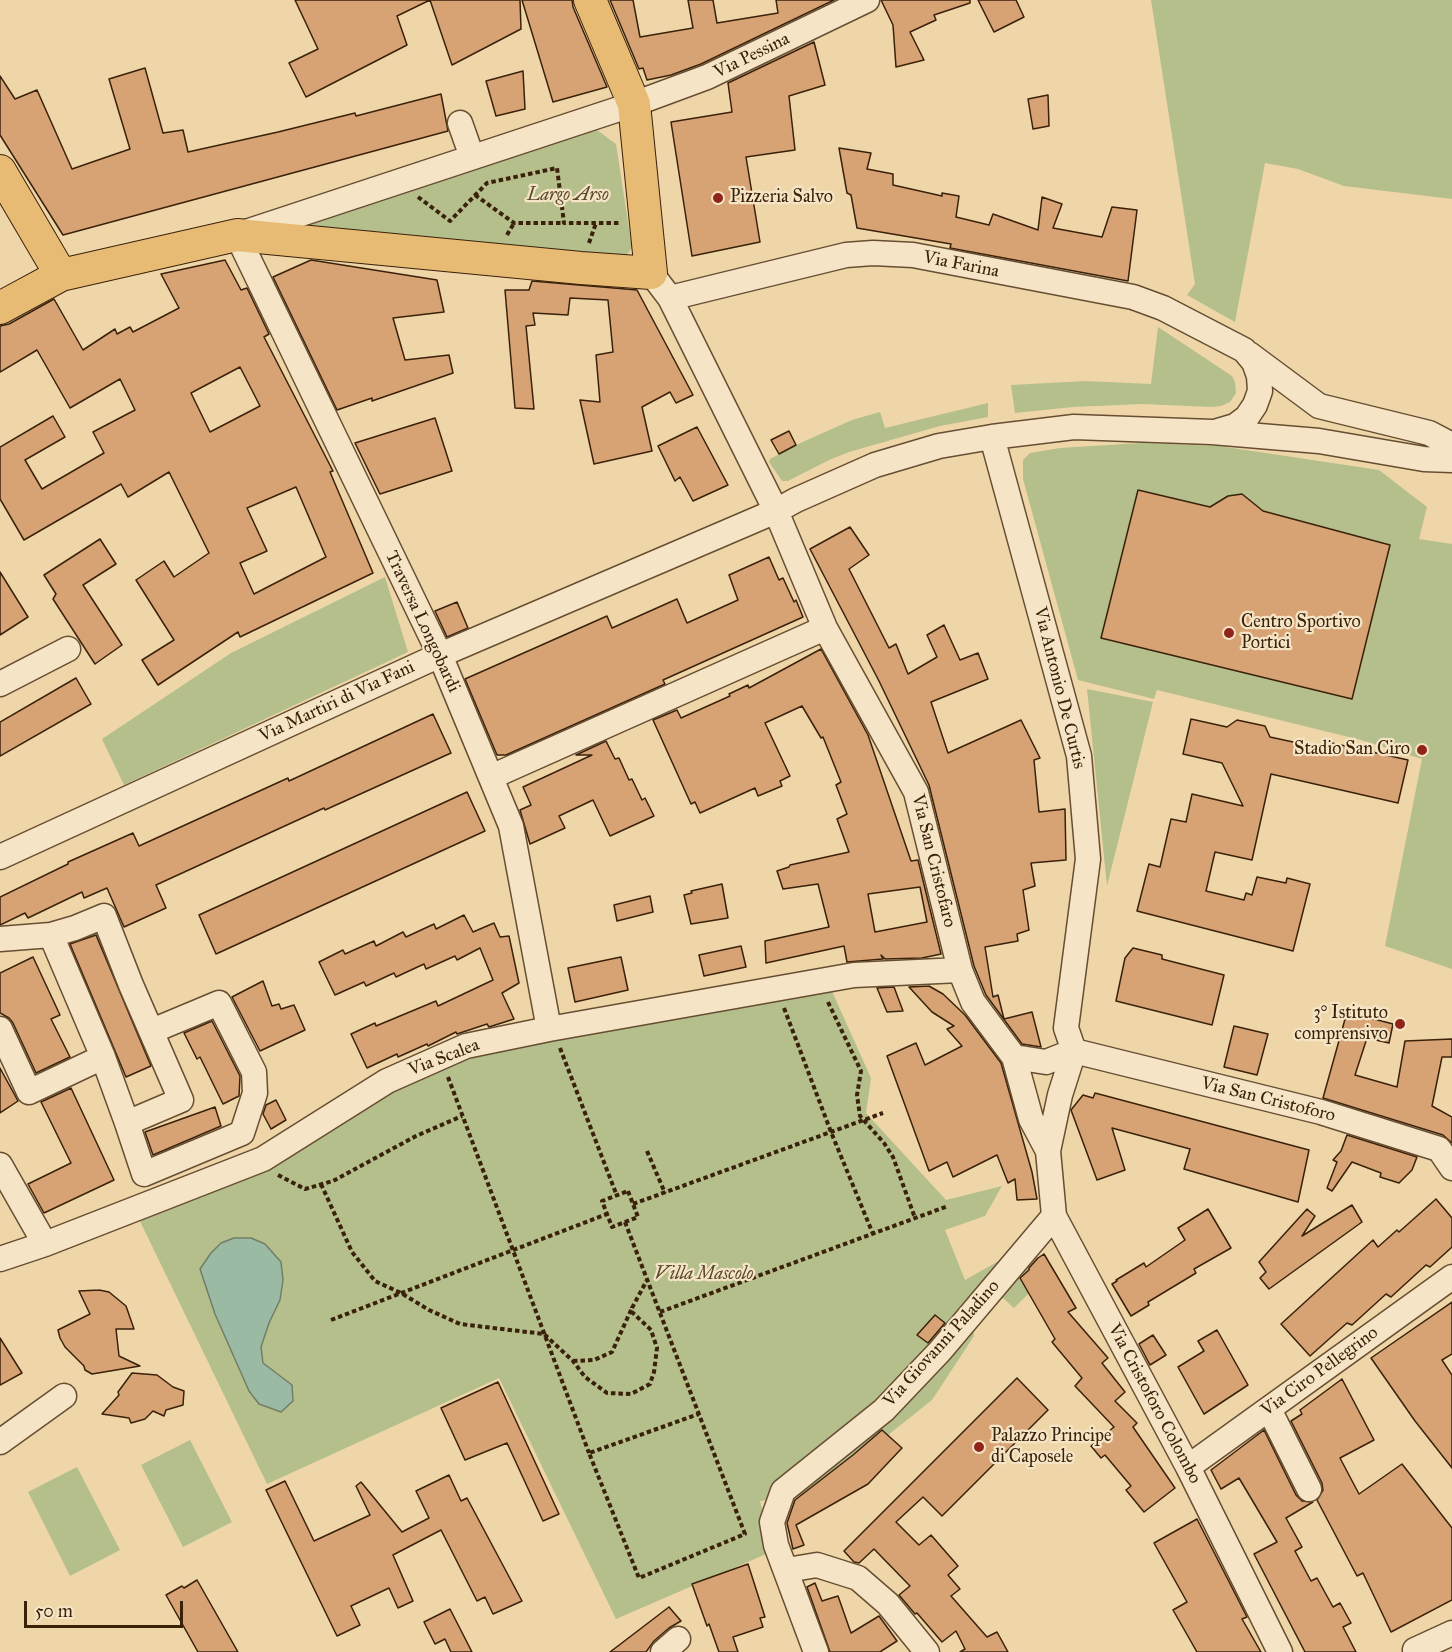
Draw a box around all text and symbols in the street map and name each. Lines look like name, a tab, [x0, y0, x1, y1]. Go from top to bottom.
street label: Via Pessina	[711, 28, 793, 84]
park label: Largo Arso	[527, 185, 609, 207]
place label: Pizzeria Salvo	[730, 187, 833, 209]
marker: Pizzeria Salvo	[711, 191, 725, 205]
street label: Via Farina	[921, 247, 1001, 283]
street label: Traversa Longobardi	[380, 548, 464, 696]
street label: Via Antonio De Curtis	[1028, 605, 1090, 771]
place label: Centro Sportivo Portici	[1241, 612, 1361, 654]
marker: Centro Sportivo Portici	[1222, 626, 1236, 640]
street label: Via Martiri di Via Fani	[256, 656, 418, 748]
place label: Stadio San Ciro	[1294, 739, 1410, 761]
marker: Stadio San Ciro	[1415, 743, 1429, 757]
street label: Via San Cristofaro	[906, 792, 960, 930]
place label: 3° Istituto comprensivo	[1294, 1003, 1388, 1046]
marker: 3° Istituto comprensivo	[1393, 1017, 1407, 1031]
street label: Via Scalea	[405, 1035, 483, 1081]
street label: Via San Cristoforo	[1199, 1073, 1337, 1127]
park label: Villa Mascolo	[655, 1264, 753, 1286]
street label: Via Giovanni Paladino	[879, 1276, 1005, 1412]
street label: Via Cristoforo Colombo	[1103, 1320, 1205, 1488]
street label: Via Ciro Pellegrino	[1257, 1322, 1383, 1422]
place label: Palazzo Principe di Caposele	[991, 1426, 1111, 1468]
marker: Palazzo Principe di Caposele	[972, 1440, 986, 1454]
scale bar	[27, 1589, 186, 1627]
text: 50 m	[35, 1600, 73, 1622]

